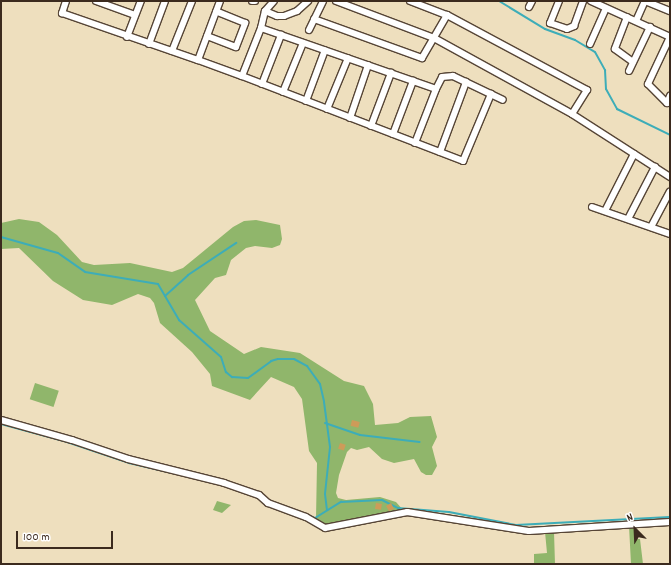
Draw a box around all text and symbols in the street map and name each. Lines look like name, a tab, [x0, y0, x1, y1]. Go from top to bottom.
north arrow	[615, 509, 655, 549]
text: N	[624, 510, 636, 526]
scale bar	[18, 523, 115, 549]
text: 100 m	[23, 529, 50, 546]

